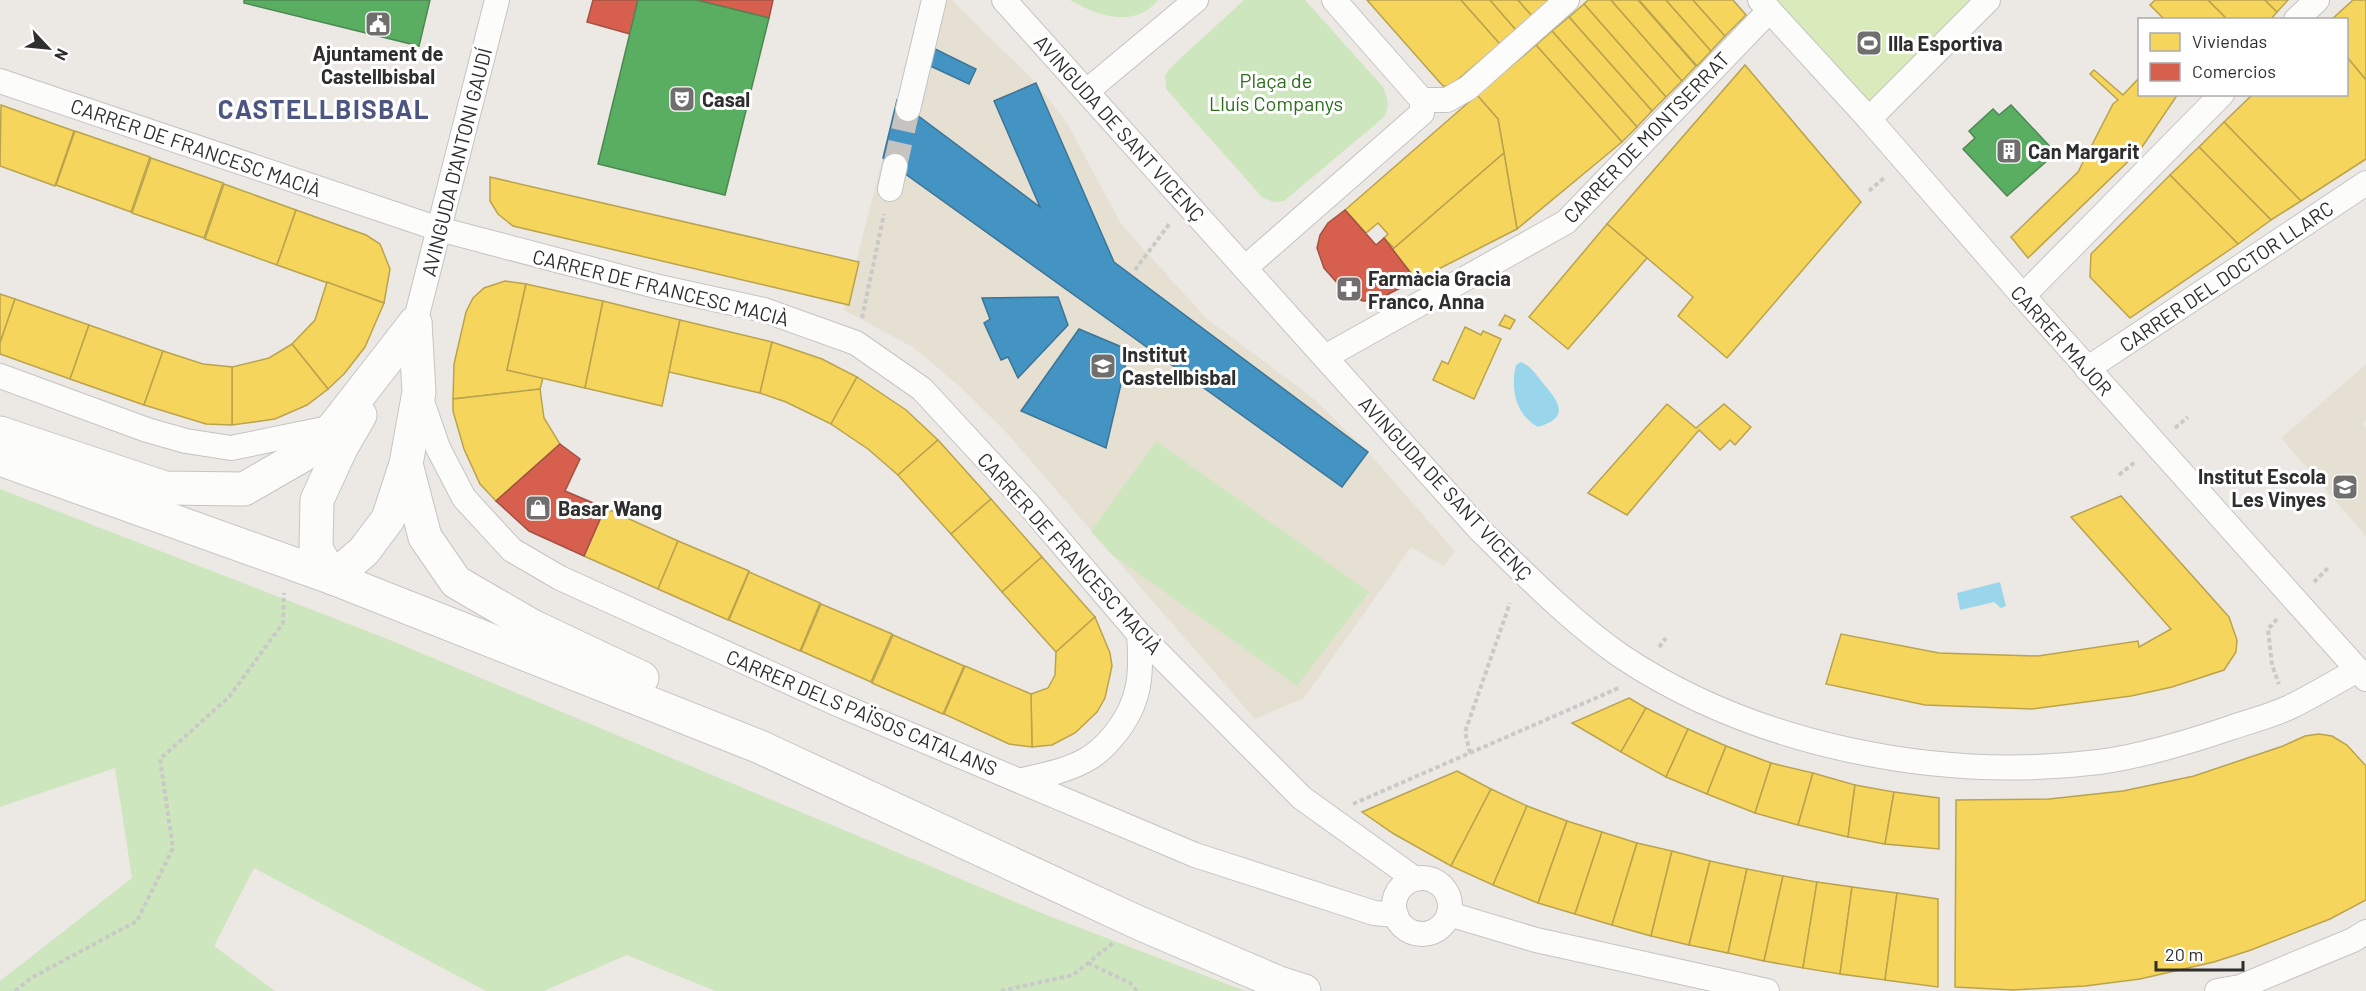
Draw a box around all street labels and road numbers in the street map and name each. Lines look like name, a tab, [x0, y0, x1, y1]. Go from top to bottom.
street label: AVINGUDA DE SANT VICENÇ	[1030, 30, 1210, 226]
street label: AVINGUDA D'ANTONI GAUDÍ	[416, 45, 496, 279]
street label: CARRER DE MONTSERRAT	[1558, 47, 1734, 227]
street label: CARRER DE FRANCESC MACIÀ	[68, 93, 324, 201]
street label: CARRER DEL DOCTOR LLARC	[2114, 195, 2338, 357]
street label: CARRER DE FRANCESC MACIÀ	[530, 244, 792, 330]
street label: CARRER MAJOR	[2006, 280, 2118, 400]
street label: AVINGUDA DE SANT VICENÇ	[1354, 391, 1538, 585]
street label: CARRER DE FRANCESC MACIÀ	[973, 447, 1167, 659]
street label: CARRER DELS PAÏSOS CATALANS	[723, 644, 1001, 780]

